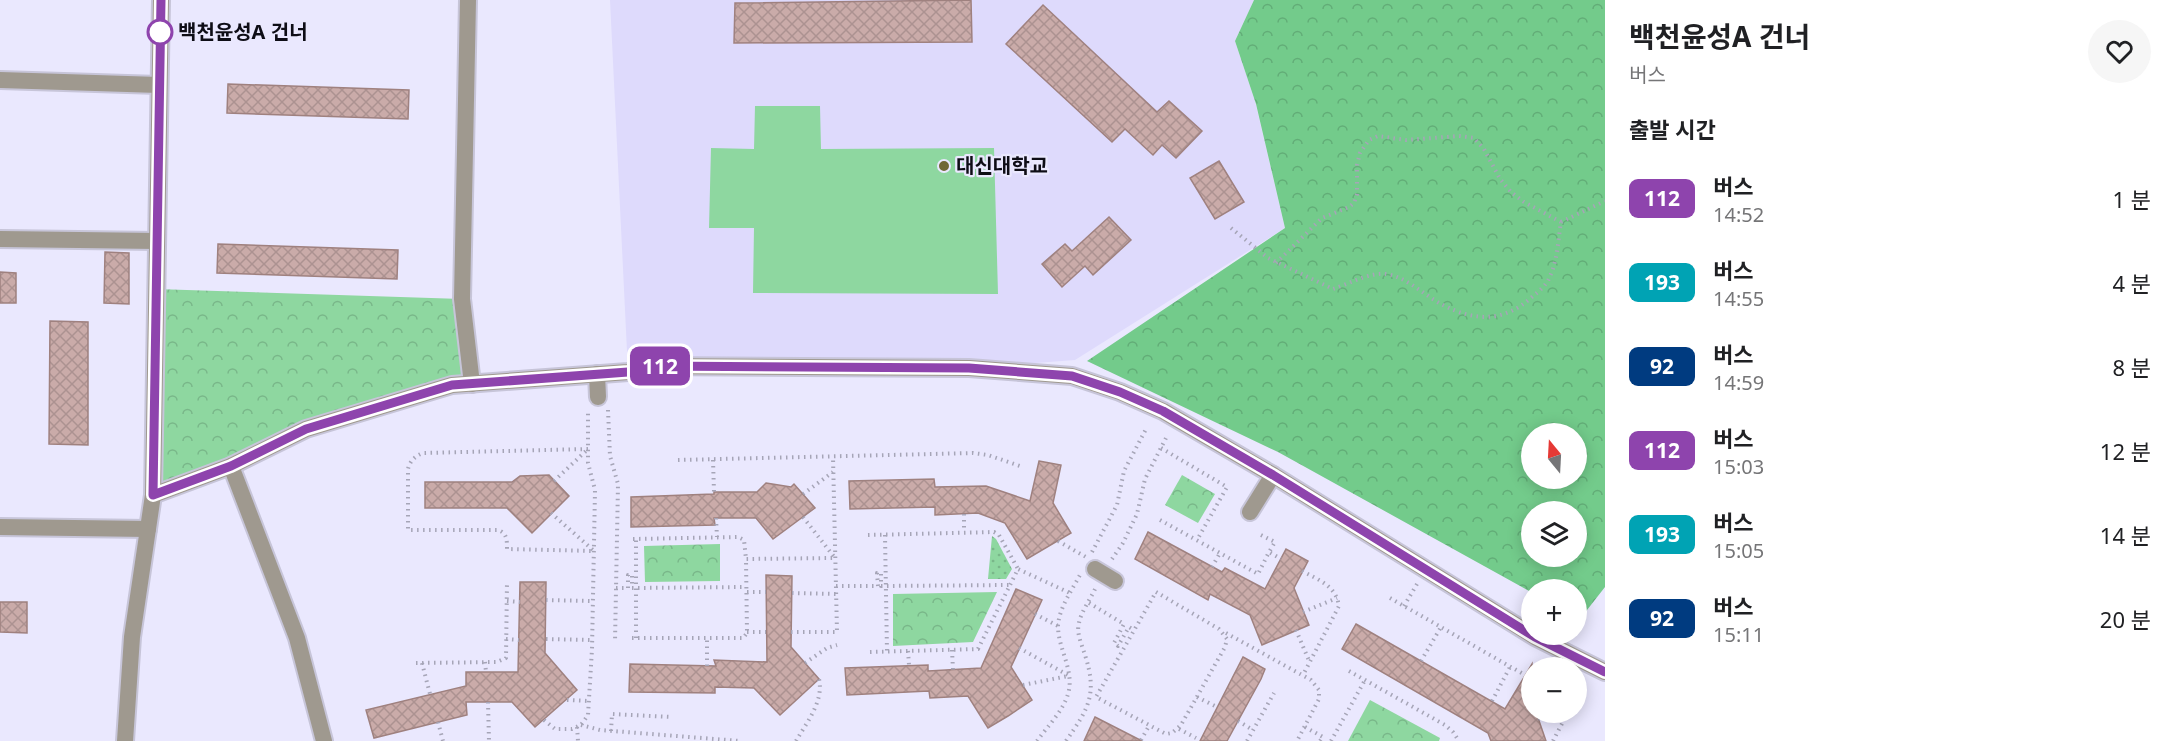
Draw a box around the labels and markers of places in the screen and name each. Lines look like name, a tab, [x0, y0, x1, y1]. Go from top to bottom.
place label: 백천윤성A 건너	[178, 18, 307, 45]
marker: 백천윤성A 건너	[147, 19, 173, 45]
place label: 대신대학교	[956, 152, 1048, 179]
marker: 대신대학교	[937, 159, 951, 173]

